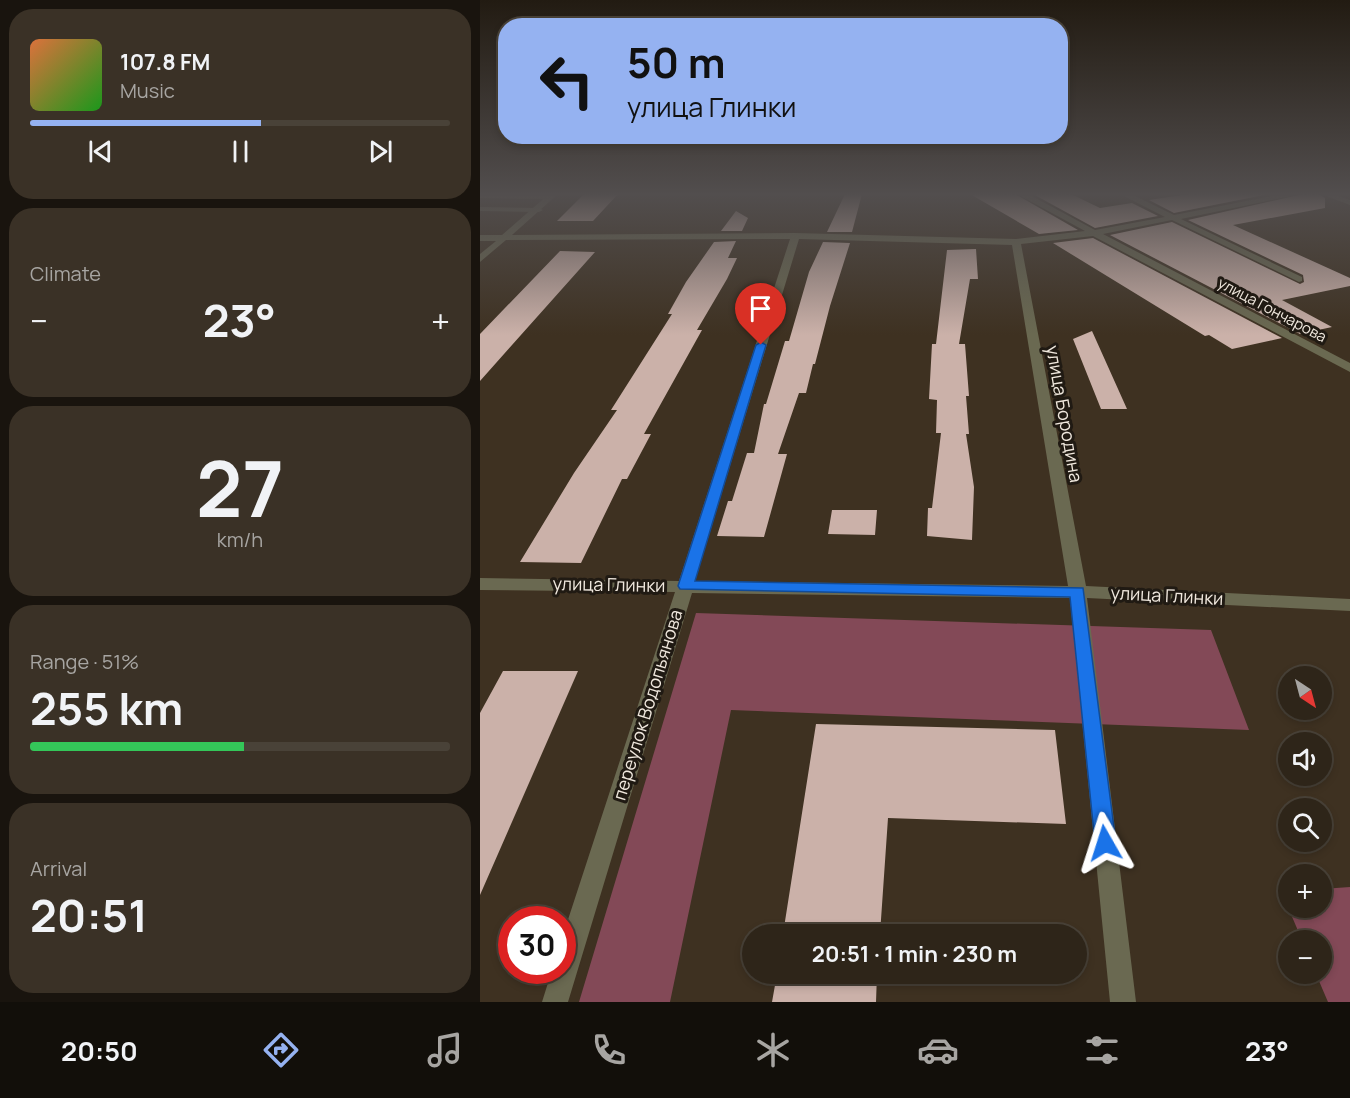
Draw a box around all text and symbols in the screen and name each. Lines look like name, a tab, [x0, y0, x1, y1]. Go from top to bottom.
text: 50 m	[627, 33, 725, 91]
icon: left	[528, 42, 606, 120]
text: 107.8 FM	[120, 47, 210, 77]
text: Music	[120, 77, 175, 104]
text: улица Глинки	[627, 88, 796, 125]
icon: previous	[84, 135, 117, 168]
icon: pause	[224, 135, 257, 168]
icon: next	[364, 135, 397, 168]
text: Climate	[30, 260, 101, 287]
street label: улица Гончарова	[1214, 272, 1330, 347]
pin	[735, 283, 786, 345]
text: 23°	[203, 289, 276, 351]
icon: arrive	[744, 292, 777, 325]
text: −	[30, 298, 48, 343]
text: +	[431, 298, 450, 343]
street label: улица Бородина	[1041, 343, 1089, 484]
text: 27	[196, 434, 284, 540]
text: km/h	[217, 526, 263, 553]
street label: улица Глинки	[552, 571, 666, 597]
street label: улица Глинки	[1110, 580, 1224, 610]
street label: переулок Водопьянова	[607, 606, 688, 803]
text: Range · 51%	[30, 648, 139, 675]
north arrow	[1278, 666, 1332, 720]
map controls	[1278, 666, 1332, 984]
text: 255 km	[30, 677, 183, 739]
button: sound	[1278, 732, 1332, 786]
button: search	[1278, 798, 1332, 852]
position arrow	[1073, 811, 1137, 875]
text: Arrival	[30, 855, 87, 882]
button: +	[1278, 864, 1332, 918]
text: 20:51	[30, 884, 148, 946]
speed limit sign: 30	[498, 906, 576, 984]
button: −	[1278, 930, 1332, 984]
text: 20:51 · 1 min · 230 m	[812, 939, 1017, 969]
icon: directions	[260, 1029, 302, 1071]
icon: music	[424, 1029, 466, 1071]
icon: phone	[588, 1029, 630, 1071]
icon: climate	[752, 1029, 794, 1071]
icon: car	[917, 1029, 959, 1071]
icon: filters	[1081, 1029, 1123, 1071]
text: 20:50	[61, 1032, 138, 1069]
text: 23°	[1245, 1032, 1289, 1069]

